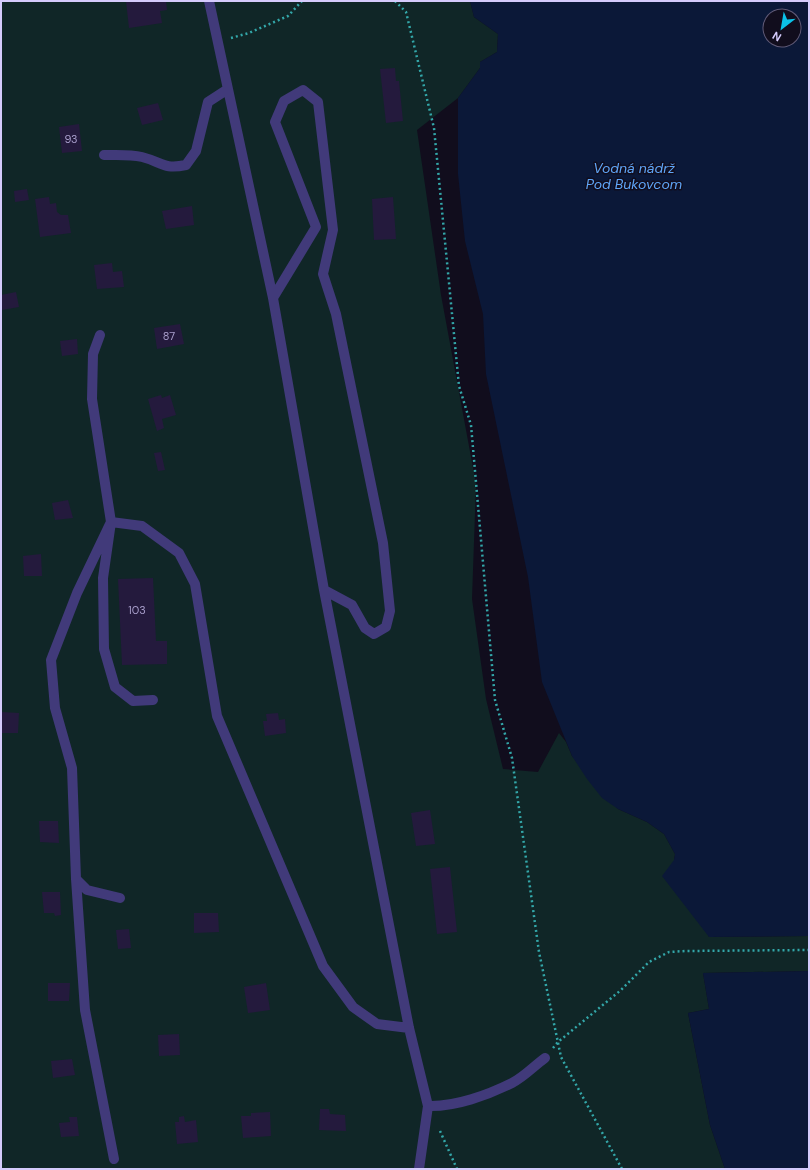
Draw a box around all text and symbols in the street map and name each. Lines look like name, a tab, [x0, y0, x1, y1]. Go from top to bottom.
north arrow	[762, 8, 802, 48]
text: N	[770, 29, 784, 45]
house number: 93	[64, 132, 78, 146]
water label: Vodná nádrž Pod Bukovcom	[586, 159, 682, 193]
house number: 87	[163, 329, 175, 343]
house number: 103	[128, 603, 146, 617]

